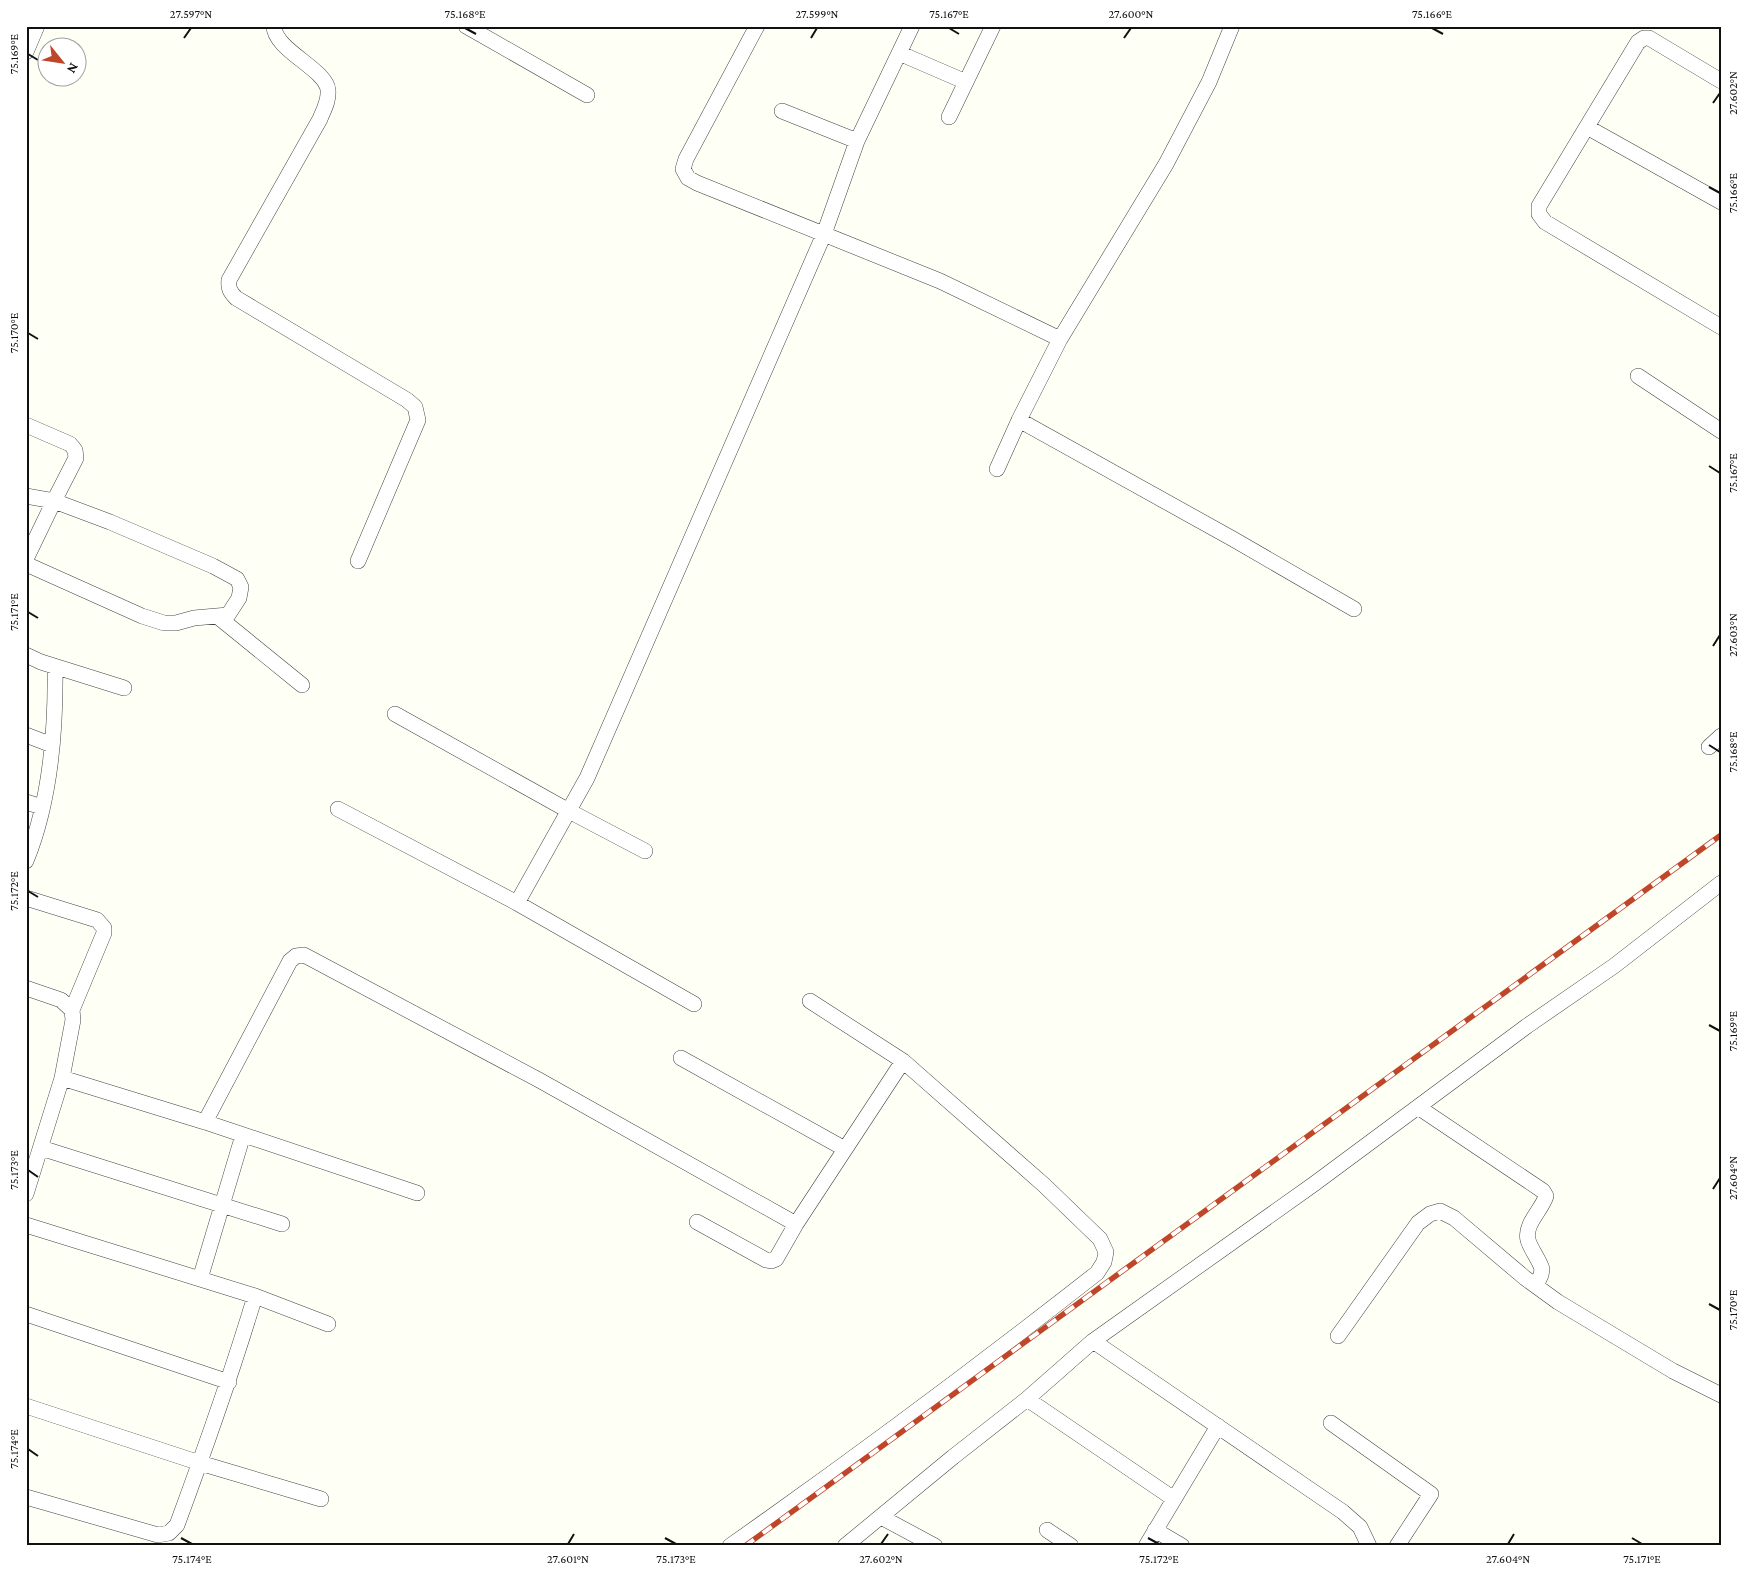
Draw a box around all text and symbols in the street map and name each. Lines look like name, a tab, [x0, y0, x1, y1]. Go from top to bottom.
text: 27.597°N	[170, 7, 212, 21]
text: 75.168°E	[445, 7, 486, 21]
text: 27.599°N	[795, 7, 839, 21]
text: 75.167°E	[929, 7, 969, 21]
text: 27.600°N	[1109, 7, 1154, 21]
text: 75.166°E	[1412, 7, 1453, 21]
text: 75.169°E	[7, 33, 21, 74]
north arrow	[38, 38, 88, 88]
text: N	[64, 60, 83, 77]
text: 27.602°N	[1726, 71, 1740, 115]
text: 75.166°E	[1726, 172, 1740, 213]
text: 75.170°E	[7, 312, 21, 353]
text: 75.167°E	[1726, 453, 1740, 493]
text: 75.171°E	[7, 593, 21, 631]
text: 27.603°N	[1726, 613, 1740, 657]
text: 75.168°E	[1726, 731, 1740, 772]
text: 75.172°E	[7, 871, 21, 911]
text: 75.169°E	[1726, 1010, 1740, 1051]
text: 75.173°E	[7, 1150, 21, 1190]
text: 27.604°N	[1726, 1156, 1740, 1200]
text: 75.170°E	[1726, 1289, 1740, 1330]
text: 75.174°E	[7, 1429, 21, 1469]
text: 75.174°E	[172, 1552, 212, 1566]
text: 27.601°N	[547, 1552, 589, 1566]
text: 75.173°E	[656, 1552, 696, 1566]
text: 27.602°N	[859, 1552, 903, 1566]
text: 75.172°E	[1139, 1552, 1179, 1566]
text: 27.604°N	[1486, 1552, 1530, 1566]
text: 75.171°E	[1623, 1552, 1661, 1566]

